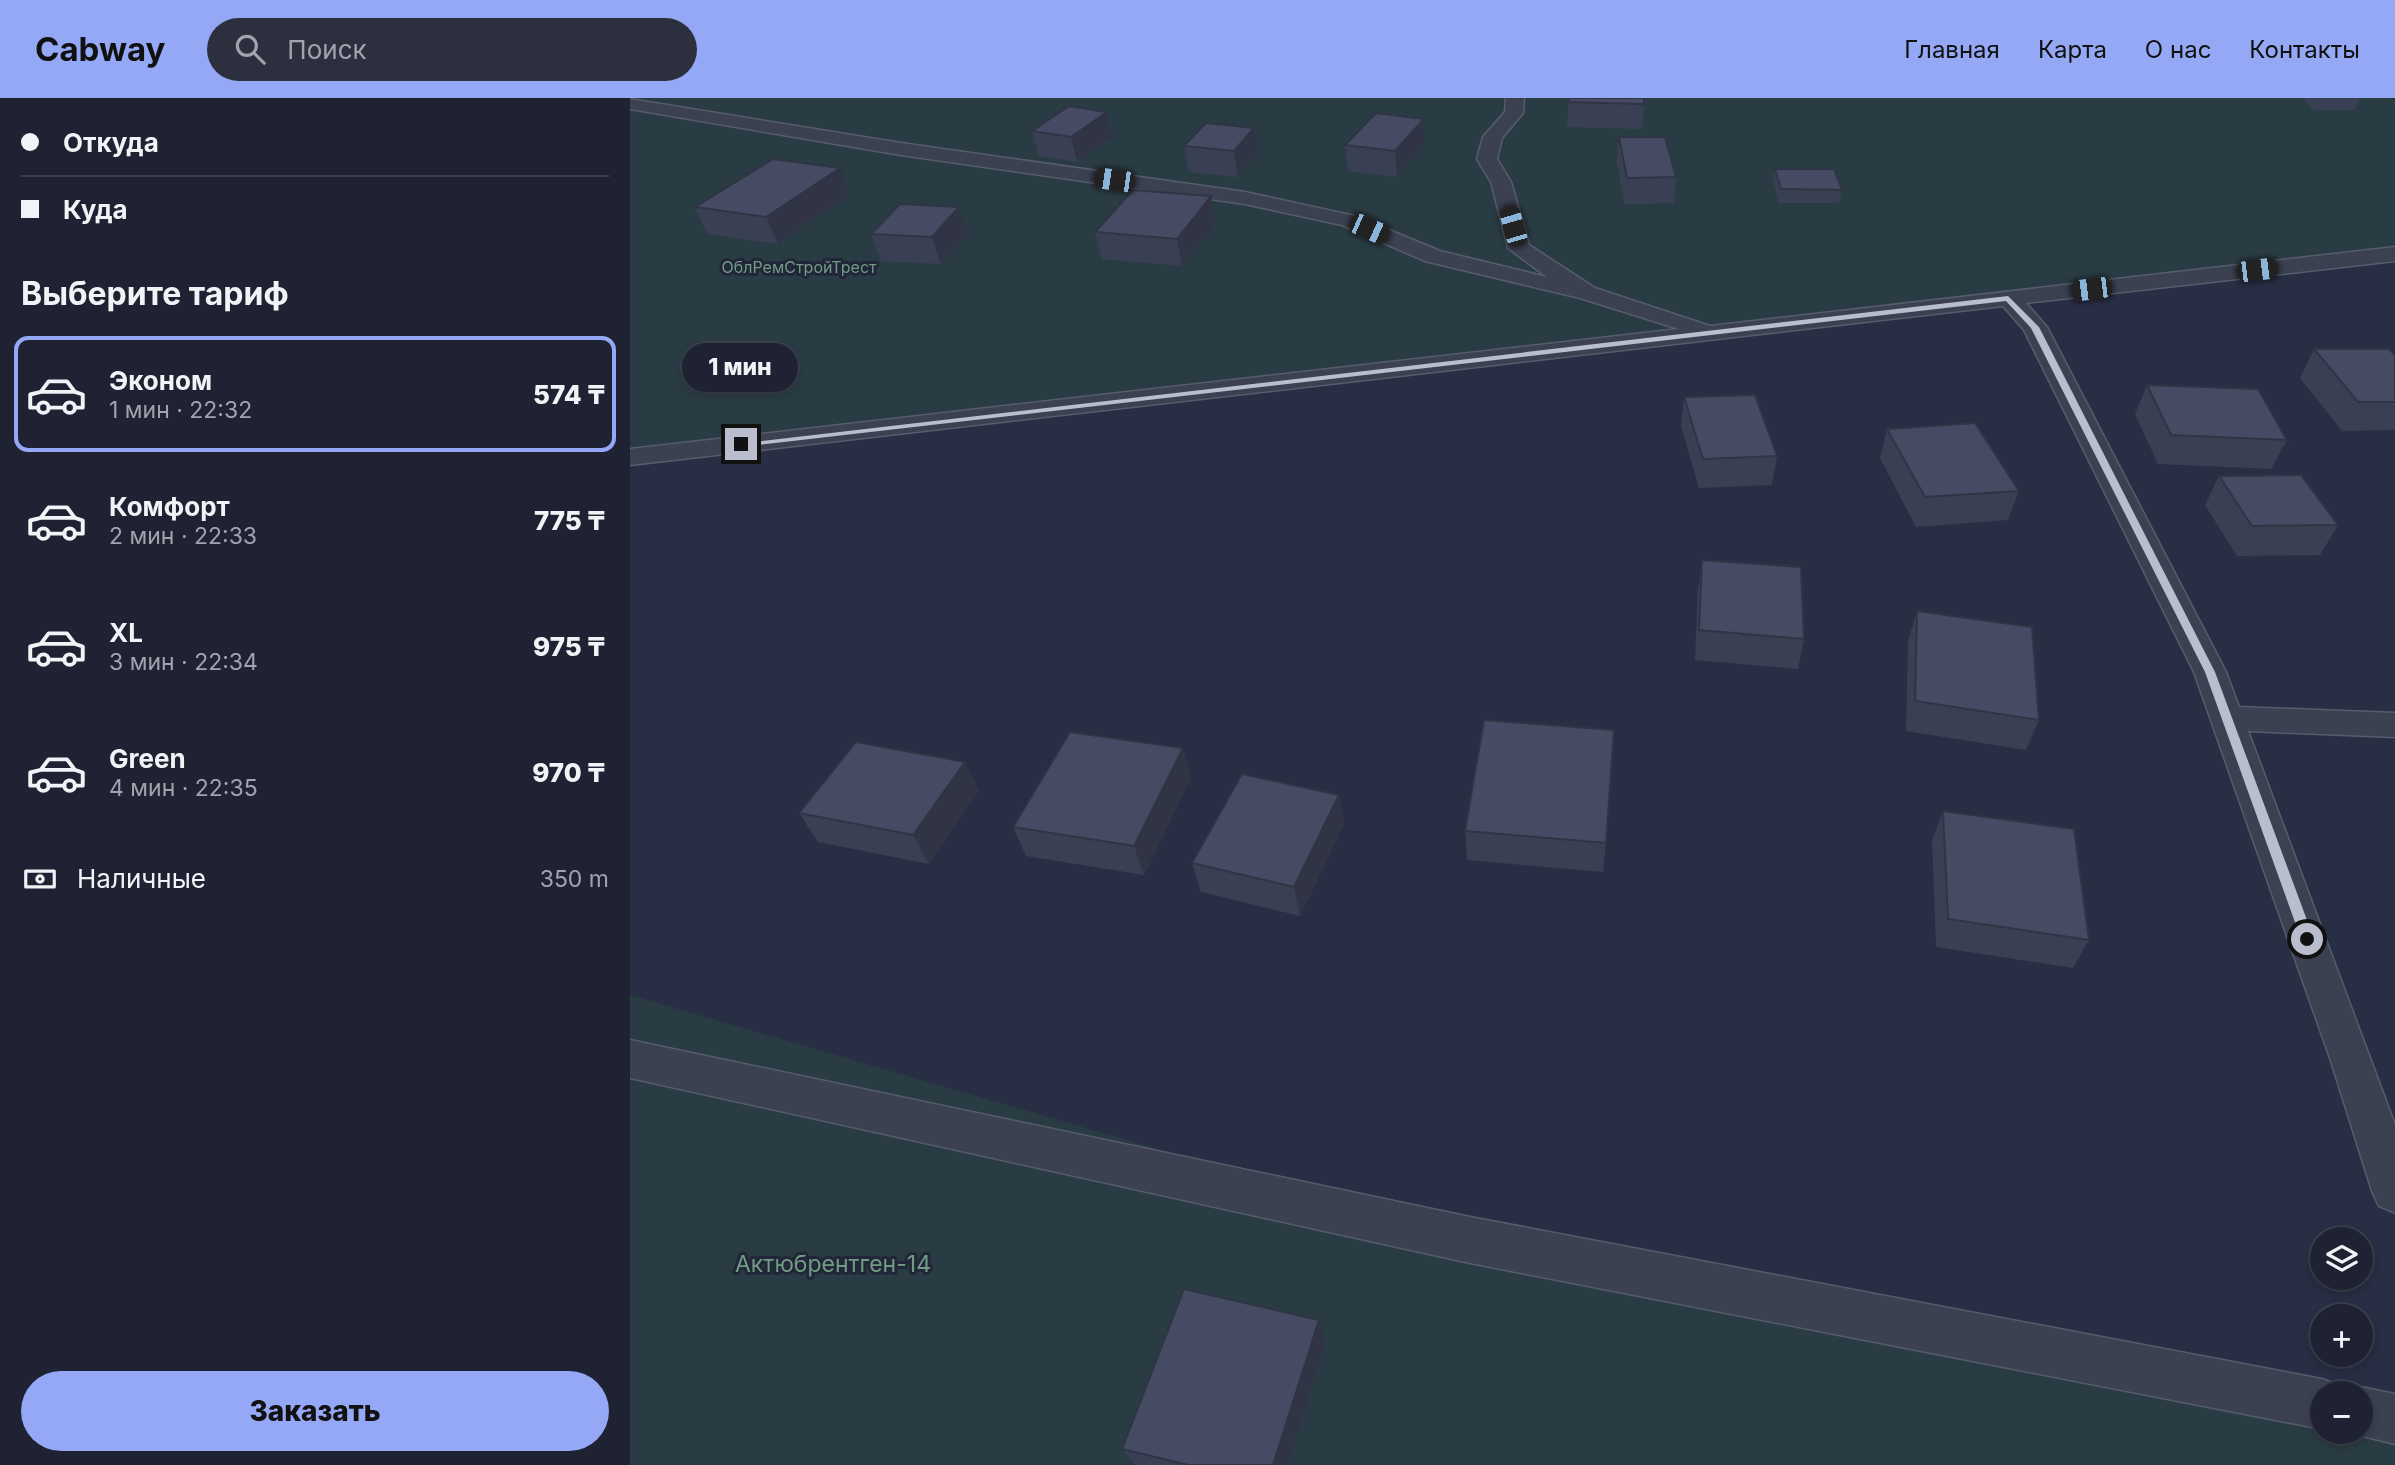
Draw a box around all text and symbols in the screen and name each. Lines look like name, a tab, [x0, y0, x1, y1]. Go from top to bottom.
search box	[207, 18, 697, 81]
text: Cabway	[35, 29, 165, 69]
icon: search	[231, 30, 269, 68]
text: Поиск	[287, 34, 367, 65]
text: Главная	[1904, 35, 2000, 64]
text: Карта	[2038, 35, 2107, 64]
text: О нас	[2145, 35, 2211, 64]
text: Контакты	[2249, 35, 2360, 64]
text: Откуда	[63, 127, 159, 158]
car	[1092, 167, 1137, 193]
text: Куда	[63, 194, 128, 225]
car	[1498, 203, 1529, 249]
car	[1346, 211, 1393, 247]
park label: ОблРемСтройТрест	[722, 257, 877, 277]
car	[2235, 257, 2280, 283]
text: Выберите тариф	[21, 274, 289, 313]
car	[2069, 276, 2114, 302]
callout: 1 мин	[683, 342, 799, 392]
text: 1 мин	[708, 353, 772, 381]
icon: car	[25, 363, 88, 426]
text: Эконом	[109, 365, 212, 396]
text: 574 ₸	[533, 379, 605, 410]
text: 1 мин · 22:32	[109, 396, 252, 424]
route end	[725, 428, 757, 460]
icon: car	[25, 489, 88, 552]
text: Комфорт	[109, 491, 230, 522]
text: 775 ₸	[534, 505, 605, 536]
text: 2 мин · 22:33	[109, 522, 257, 550]
icon: car	[25, 615, 88, 678]
text: XL	[109, 617, 143, 648]
text: 975 ₸	[533, 631, 605, 662]
text: 3 мин · 22:34	[109, 648, 258, 676]
icon: car	[25, 741, 88, 804]
text: Green	[109, 743, 186, 774]
text: 970 ₸	[532, 757, 605, 788]
text: 4 мин · 22:35	[109, 774, 258, 802]
icon: cash	[21, 860, 59, 898]
text: Наличные	[77, 863, 206, 894]
text: 350 m	[540, 865, 609, 893]
route start	[2291, 923, 2323, 955]
map controls	[2310, 1227, 2373, 1444]
button: layers	[2310, 1227, 2373, 1290]
park label: Актюбрентген-14	[735, 1250, 931, 1278]
button: +	[2310, 1304, 2373, 1367]
button: Заказать	[21, 1371, 609, 1451]
button: −	[2310, 1381, 2373, 1444]

